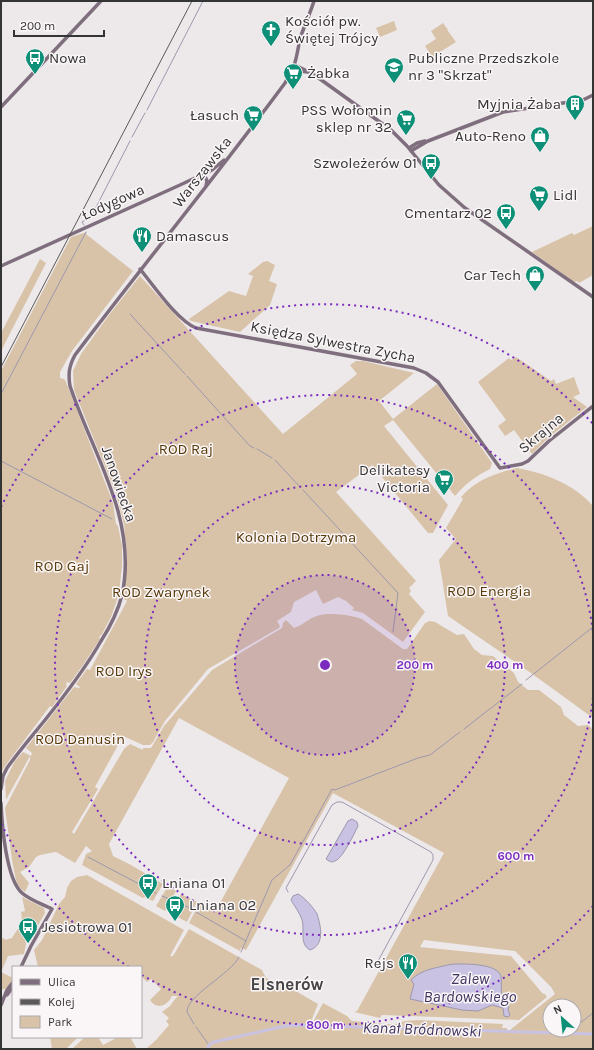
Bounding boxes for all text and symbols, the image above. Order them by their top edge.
scale bar [14,12,104,38]
place label: Kościół pw. Świętej Trójcy [285,12,378,47]
text: 200 m [20,19,55,33]
church icon: Kościół pw. Świętej Trójcy [260,19,282,47]
bus stop icon: Nowa [24,47,46,75]
place label: Nowa [49,49,87,67]
place label: Publiczne Przedszkole nr 3 "Skrzat" [408,49,559,84]
school or university icon: Publiczne Przedszkole nr 3 "Skrzat" [383,56,405,84]
supermarket icon: Żabka [282,62,304,90]
place label: Żabka [307,64,350,82]
building icon: Myjnia Żaba [564,93,586,121]
place label: Myjnia Żaba [477,95,561,113]
place label: PSS Wołomin sklep nr 32 [301,101,392,136]
supermarket icon: Łasuch [242,104,264,132]
place label: Łasuch [190,106,239,124]
supermarket icon: PSS Wołomin sklep nr 32 [395,108,417,136]
shop icon: Auto-Reno [529,125,551,153]
place label: Auto-Reno [455,127,526,145]
street label: Warszawska [169,133,235,211]
bus stop icon: Szwoleżerów 01 [420,152,442,180]
place label: Szwoleżerów 01 [313,154,417,172]
street label: Łodygowa [79,180,147,224]
supermarket icon: Lidl [528,184,550,212]
place label: Lidl [553,186,578,204]
bus stop icon: Cmentarz 02 [495,202,517,230]
place label: Cmentarz 02 [404,204,492,222]
restaurant icon: Damascus [131,225,153,253]
place label: Damascus [156,227,229,245]
shop icon: Car Tech [524,264,546,292]
place label: Car Tech [464,266,521,284]
street label: Księdza Sylwestra Zycha [249,317,417,367]
street label: Skrajna [515,409,567,457]
park label: ROD Raj [159,440,213,458]
street label: Janowiecka [98,444,140,524]
place label: Delikatesy Victoria [359,461,430,496]
supermarket icon: Delikatesy Victoria [433,468,455,496]
park label: Kolonia Dotrzyma [236,528,356,546]
park label: ROD Gaj [35,557,89,575]
park label: ROD Energia [447,582,531,600]
park label: ROD Zwarynek [112,583,210,601]
centre of rings [318,658,332,672]
text: 200 m [397,658,433,672]
text: 400 m [487,658,523,672]
park label: ROD Irys [96,662,152,680]
park label: ROD Danusin [35,730,125,748]
text: 600 m [498,849,534,863]
bus stop icon: Lniana 01 [137,872,159,900]
place label: Lniana 01 [162,874,226,892]
bus stop icon: Lniana 02 [164,894,186,922]
place label: Lniana 02 [189,896,256,914]
bus stop icon: Jesiotrowa 01 [17,916,39,944]
place label: Jesiotrowa 01 [42,918,132,936]
restaurant icon: Rejs [397,952,419,980]
place label: Rejs [365,954,394,972]
legend [12,966,142,1038]
water label: Zalew Bardowskiego [424,969,517,1006]
district label: Elsnerów [251,974,324,994]
text: Ulica [48,975,76,989]
text: Kolej [48,995,75,1009]
north arrow [542,998,582,1038]
text: N [551,1002,564,1017]
text: Park [48,1015,73,1029]
water label: Kanał Bródnowski [362,1017,482,1041]
text: 800 m [306,1018,344,1032]

